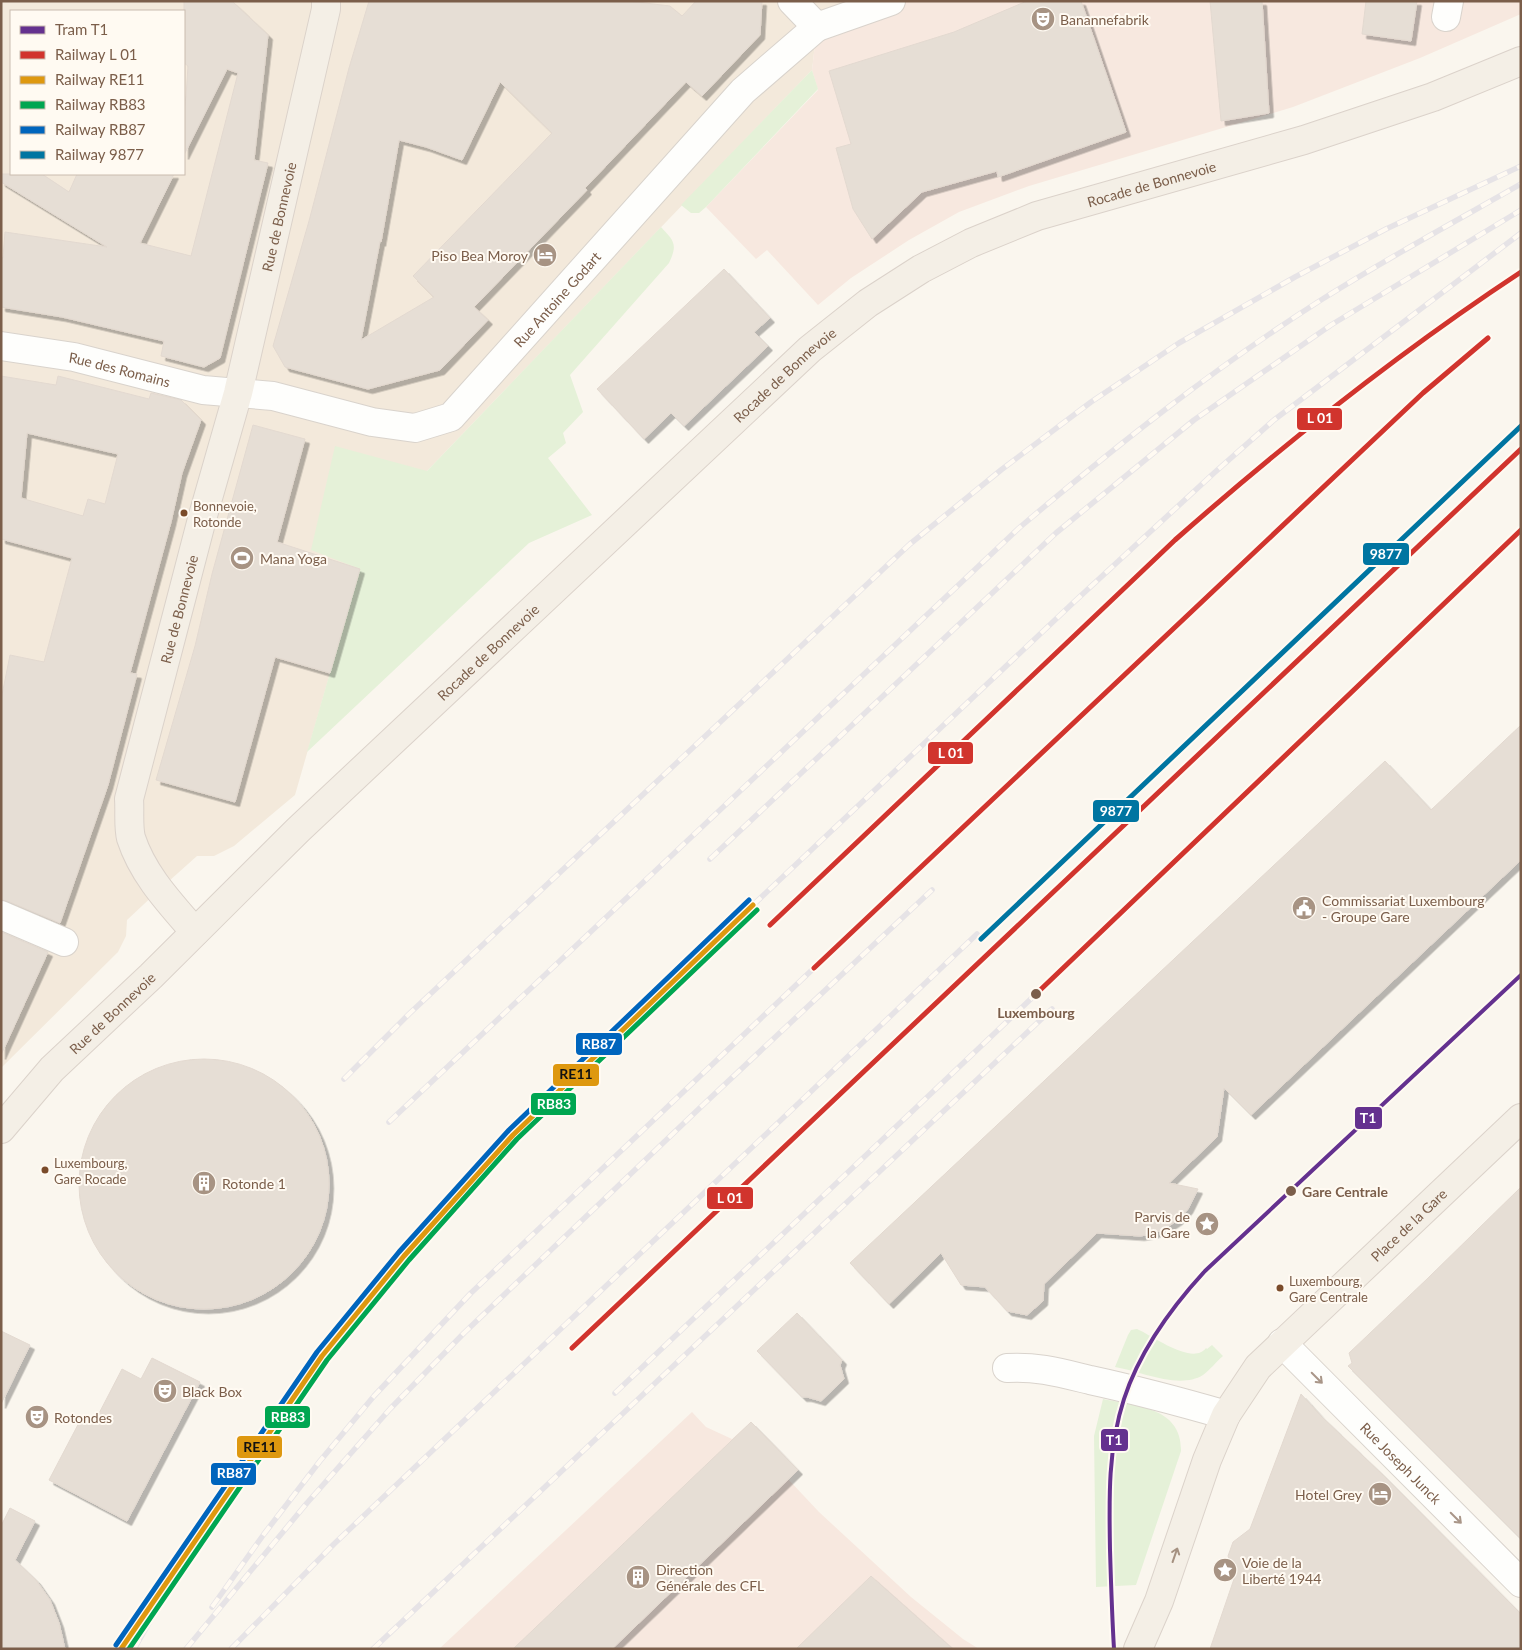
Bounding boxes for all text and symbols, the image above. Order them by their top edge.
theatre icon: Banannefabrik [1030,6,1056,32]
legend [10,10,185,175]
place label: Banannefabrik [1060,11,1150,28]
text: Tram T1 [55,20,108,38]
text: Railway L 01 [55,45,138,63]
text: Railway RE11 [55,70,145,88]
text: Railway RB83 [55,95,146,113]
text: Railway RB87 [55,120,146,138]
text: Railway 9877 [55,145,144,163]
street label: Rocade de Bonnevoie [1085,157,1218,210]
street label: Rue de Bonnevoie [258,160,299,273]
hotel icon: Piso Bea Moroy [532,242,558,268]
place label: Piso Bea Moroy [431,247,529,264]
street label: Rue Antoine Godart [510,248,604,350]
street label: Rocade de Bonnevoie [729,323,839,426]
street label: Rue des Romains [68,348,172,390]
line badge: L 01 [1296,407,1343,431]
text: L 01 [1307,409,1333,426]
place label: Bonnevoie, Rotonde [193,498,257,530]
marker: Bonnevoie, Rotonde [179,508,189,518]
line badge: 9877 [1362,542,1410,566]
sports icon: Mana Yoga [229,545,255,571]
text: 9877 [1370,545,1402,562]
place label: Mana Yoga [260,550,327,567]
street label: Rue de Bonnevoie [156,553,201,665]
street label: Rocade de Bonnevoie [433,600,542,704]
line badge: L 01 [927,741,974,765]
text: L 01 [938,744,964,761]
line badge: 9877 [1092,799,1140,823]
text: 9877 [1100,802,1132,819]
place label: Commissariat Luxembourg - Groupe Gare [1322,892,1485,925]
public building icon: Commissariat Luxembourg - Groupe Gare [1291,895,1317,921]
street label: Rue de Bonnevoie [65,968,158,1057]
marker: Luxembourg [1029,987,1043,1001]
place label: Luxembourg [997,1004,1075,1021]
line badge: RB87 [575,1032,623,1056]
text: RB87 [582,1035,616,1052]
line badge: RE11 [552,1063,600,1087]
text: RE11 [559,1065,593,1082]
line badge: RB83 [530,1092,577,1116]
text: RB83 [537,1095,571,1112]
line badge: T1 [1354,1106,1383,1130]
text: T1 [1360,1109,1376,1126]
place label: Luxembourg, Gare Rocade [54,1155,128,1187]
marker: Luxembourg, Gare Rocade [40,1165,50,1175]
building icon: Rotonde 1 [191,1170,217,1196]
place label: Rotonde 1 [222,1175,286,1192]
place label: Gare Centrale [1302,1183,1388,1200]
marker: Gare Centrale [1284,1184,1298,1198]
street label: Place de la Gare [1367,1185,1450,1265]
line badge: L 01 [706,1186,754,1210]
text: L 01 [717,1189,743,1206]
place label: Parvis de la Gare [1134,1208,1190,1241]
place icon: Parvis de la Gare [1194,1211,1220,1237]
place label: Luxembourg, Gare Centrale [1289,1273,1368,1305]
marker: Luxembourg, Gare Centrale [1275,1283,1285,1293]
one-way arrow [1311,1372,1323,1384]
theatre icon: Black Box [152,1378,178,1404]
place label: Black Box [182,1383,242,1400]
theatre icon: Rotondes [24,1404,50,1430]
line badge: RB83 [264,1405,311,1429]
text: RB83 [271,1408,305,1425]
place label: Rotondes [54,1409,112,1426]
street label: Rue Joseph Junck [1357,1418,1446,1508]
line badge: T1 [1100,1428,1129,1452]
text: T1 [1106,1431,1122,1448]
line badge: RE11 [236,1435,283,1459]
text: RE11 [243,1438,277,1455]
line badge: RB87 [210,1462,257,1486]
text: RB87 [217,1464,251,1481]
hotel icon: Hotel Grey [1367,1481,1393,1507]
place label: Hotel Grey [1295,1486,1363,1503]
one-way arrow [1450,1511,1462,1524]
one-way arrow [1171,1548,1180,1564]
place label: Voie de la Liberté 1944 [1242,1554,1321,1587]
place icon: Voie de la Liberté 1944 [1212,1557,1238,1583]
place label: Direction Générale des CFL [656,1561,764,1594]
building icon: Direction Générale des CFL [625,1564,651,1590]

